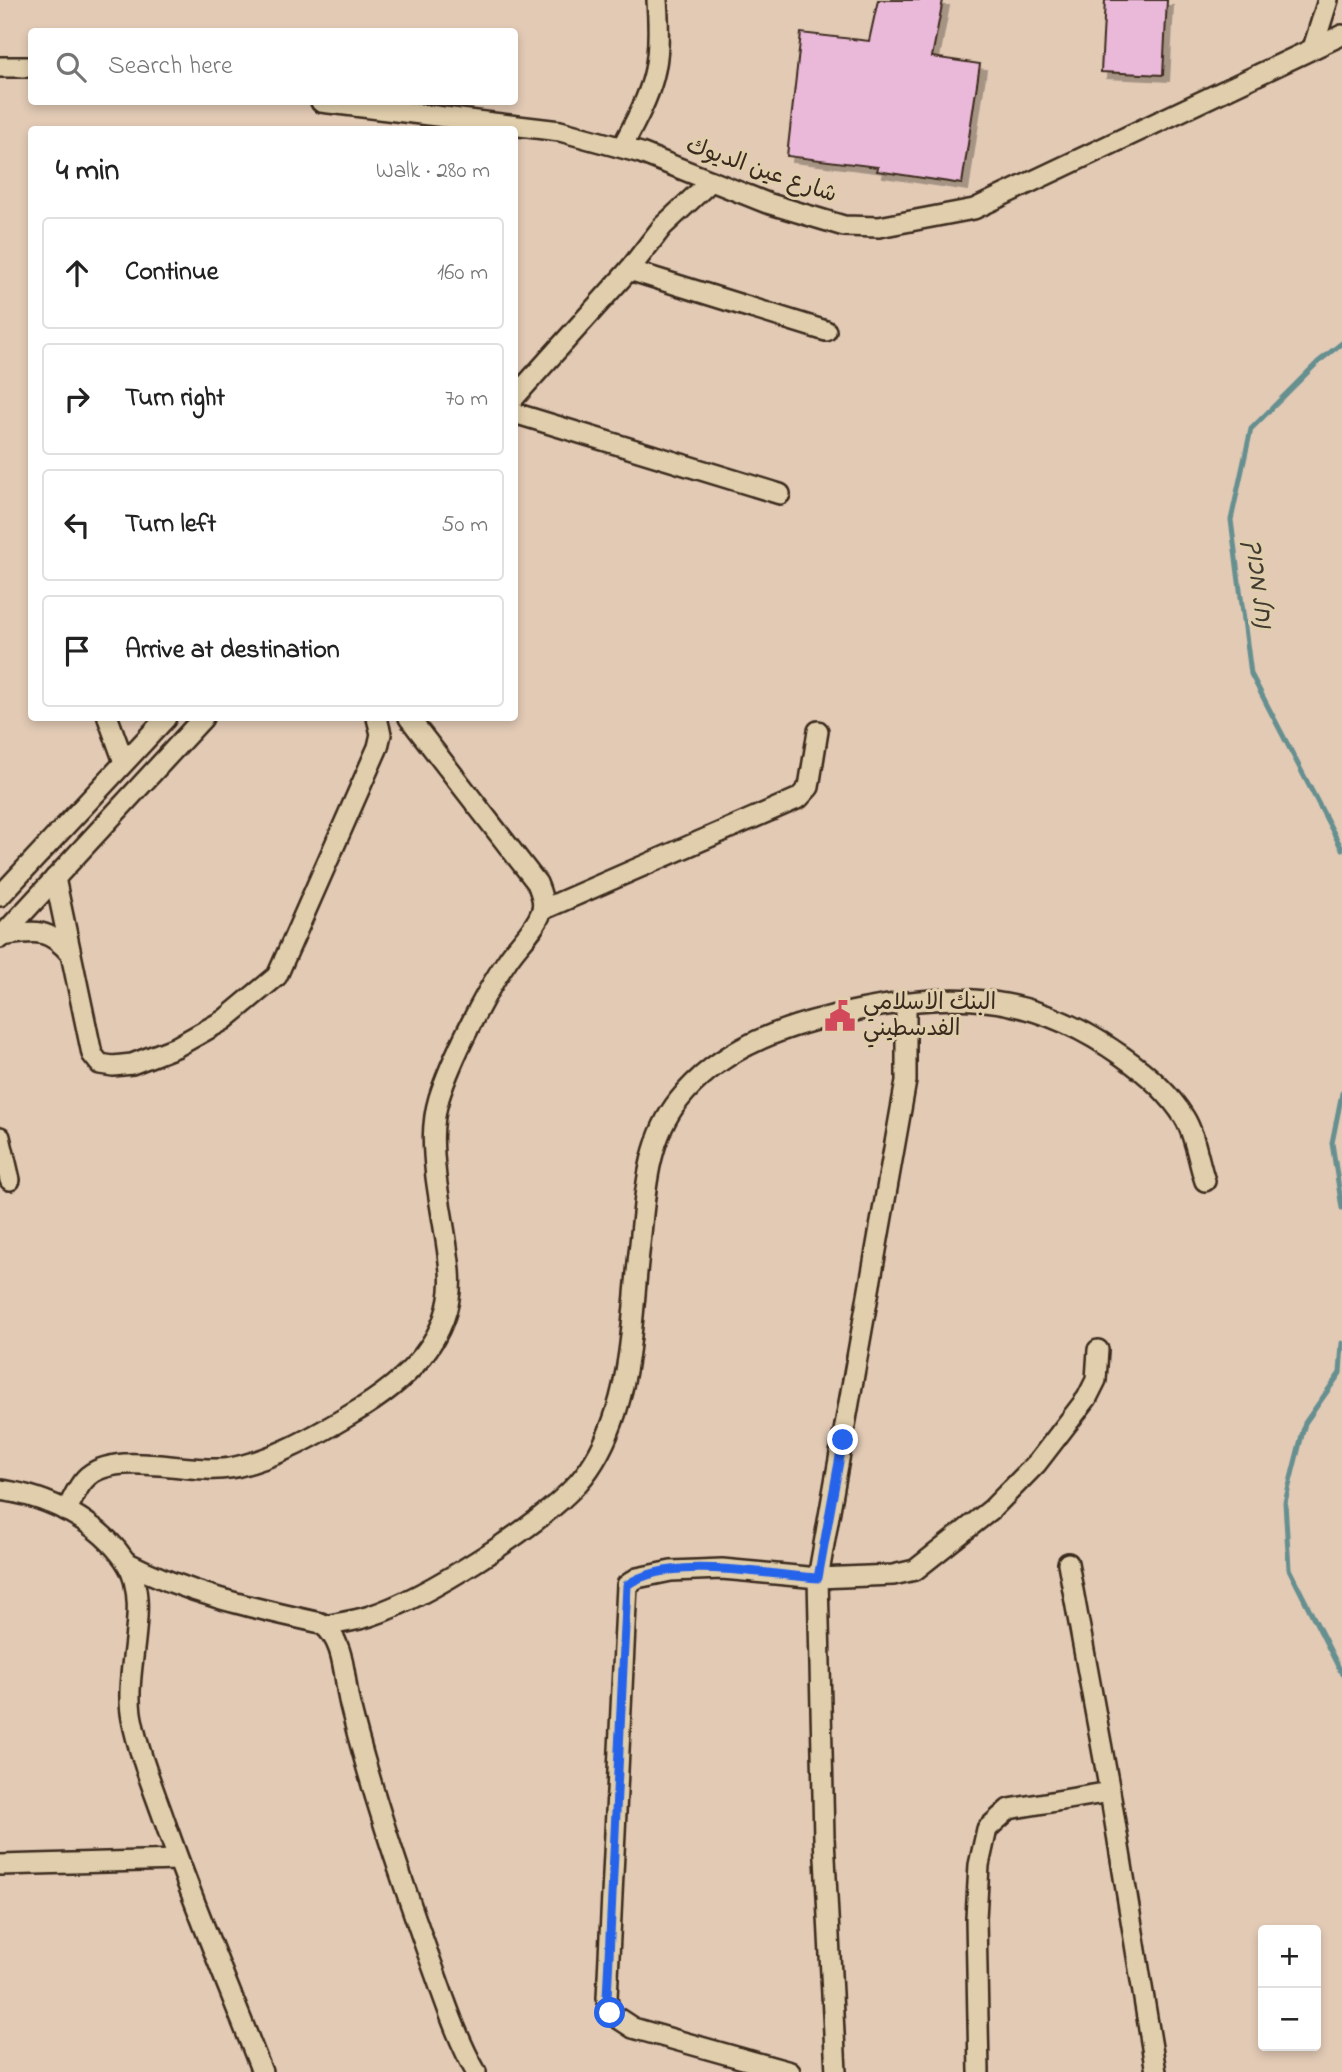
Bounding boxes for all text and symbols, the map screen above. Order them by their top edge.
search box [28,28,518,105]
icon: search [52,48,90,86]
text: Search here [108,48,233,86]
street label: شارع عين الديوك [681,130,841,212]
text: 4 min [56,150,119,194]
text: Walk · 280 m [376,155,490,188]
icon: ahead [58,254,96,292]
text: Continue [125,254,218,292]
text: 160 m [437,257,488,290]
icon: right [58,380,96,418]
text: Turn right [125,380,225,418]
text: 70 m [445,383,488,416]
icon: left [58,506,96,544]
text: Turn left [125,506,216,544]
text: 50 m [441,509,488,542]
water label: נחל מכוך [1234,537,1280,632]
icon: arrive [58,632,96,670]
text: Arrive at destination [125,632,340,670]
place label: البنك الاسلامي الفدسطيني [863,987,996,1048]
public building icon: البنك الاسلامي الفدسطيني [823,999,857,1033]
route end [827,1424,858,1455]
map controls [1258,1925,1321,2051]
button: + [1258,1925,1321,1988]
button: − [1258,1988,1321,2051]
route start [594,1997,625,2028]

